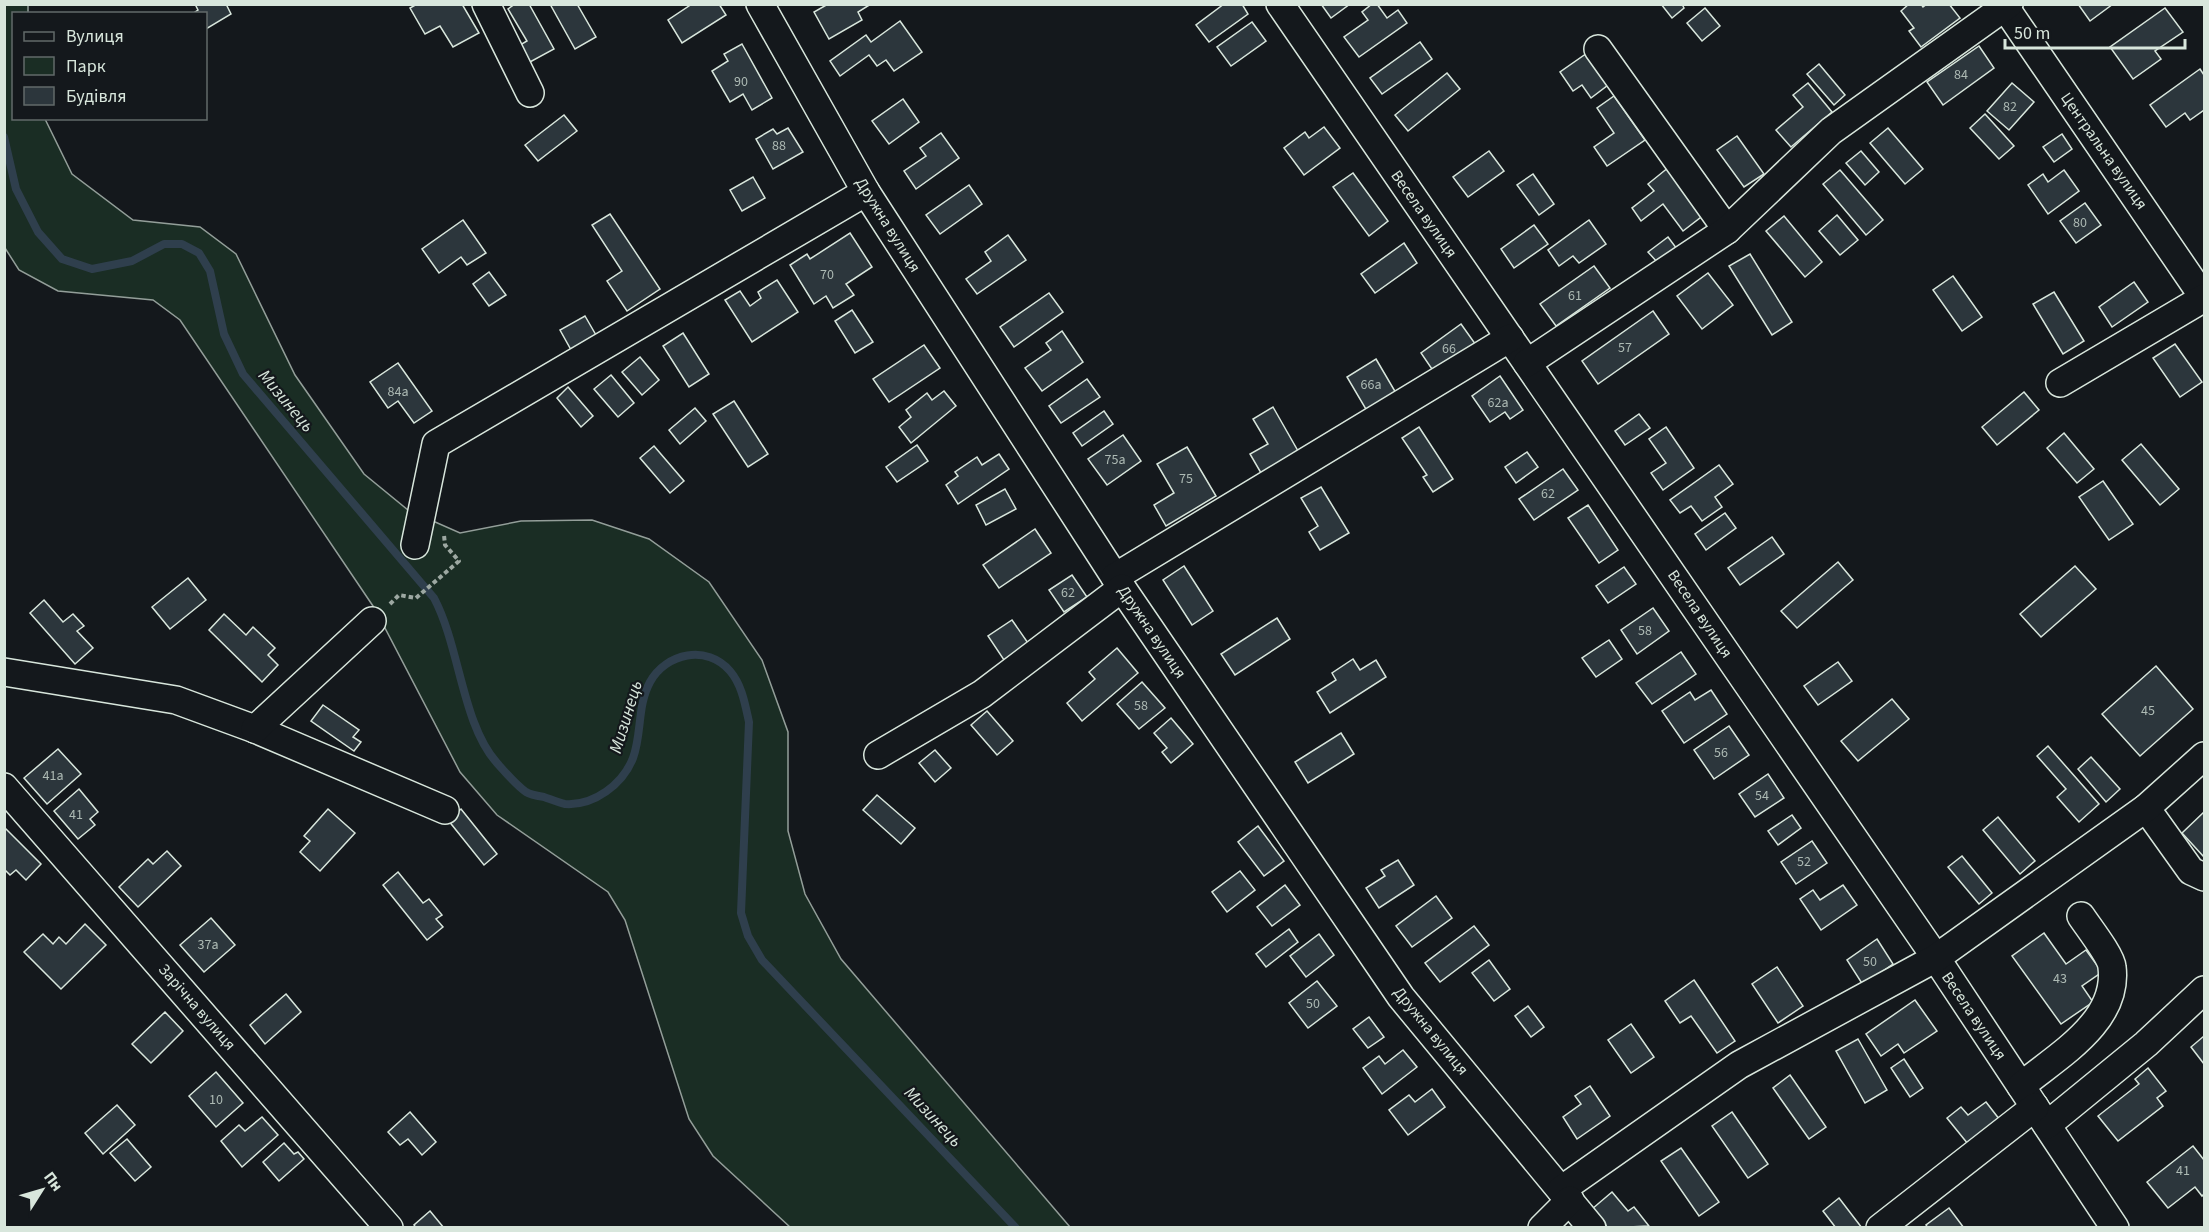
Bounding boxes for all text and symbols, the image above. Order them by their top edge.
legend [12,12,207,120]
scale bar [2005,12,2185,50]
text: 50 m [2014,21,2050,46]
text: Вулиця [66,24,124,49]
text: Парк [66,54,106,79]
house number: 84 [1954,65,1968,85]
house number: 90 [734,72,748,92]
text: Будівля [66,84,126,109]
street label: Центральна вулиця [2055,88,2153,214]
house number: 82 [2003,97,2017,117]
house number: 88 [772,136,786,156]
street label: Весела вулиця [1386,166,1462,262]
street label: Дружна вулиця [850,173,926,277]
house number: 80 [2073,213,2087,233]
house number: 70 [820,265,834,285]
house number: 61 [1568,286,1582,306]
house number: 57 [1618,338,1632,358]
house number: 66 [1442,339,1456,359]
water label: Мизинець [252,364,320,438]
house number: 66а [1361,375,1381,395]
house number: 84а [388,382,408,402]
house number: 62а [1488,393,1508,413]
house number: 75а [1105,450,1125,470]
house number: 75 [1179,469,1193,489]
house number: 62 [1541,484,1555,504]
street label: Весела вулиця [1662,566,1738,662]
street label: Дружна вулиця [1113,581,1191,683]
house number: 62 [1061,583,1075,603]
house number: 58 [1638,621,1652,641]
water label: Мизинець [603,677,649,757]
house number: 58 [1134,696,1148,716]
house number: 45 [2141,701,2155,721]
house number: 56 [1714,743,1728,763]
house number: 41а [43,766,63,786]
house number: 54 [1755,786,1769,806]
house number: 41 [69,805,83,825]
house number: 52 [1797,852,1811,872]
house number: 37а [198,935,218,955]
house number: 50 [1863,952,1877,972]
street label: Зарічна вулиця [153,959,241,1055]
street label: Весела вулиця [1936,968,2012,1064]
house number: 43 [2053,969,2067,989]
street label: Дружна вулиця [1388,982,1474,1080]
house number: 50 [1306,994,1320,1014]
water label: Мизинець [898,1081,968,1153]
house number: 10 [209,1090,223,1110]
north arrow [12,1160,72,1220]
house number: 41 [2176,1161,2190,1181]
text: Пн [38,1167,68,1196]

